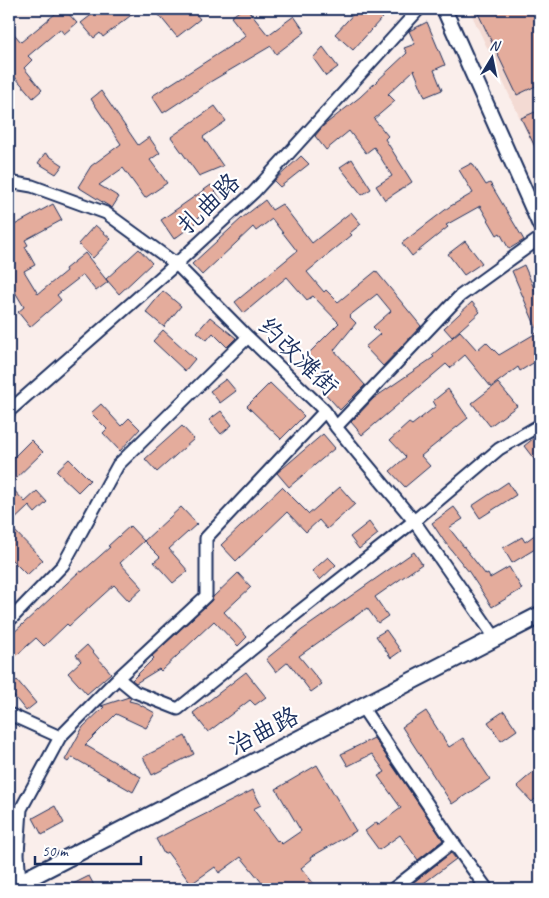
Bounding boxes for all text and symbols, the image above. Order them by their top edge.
north arrow [466,32,516,82]
text: N [488,37,502,55]
street label: 扎曲路 [171,166,247,241]
street label: 约改滩街 [251,310,345,403]
street label: 治曲路 [223,700,304,762]
scale bar [35,833,141,865]
text: 50 m [42,842,69,861]

